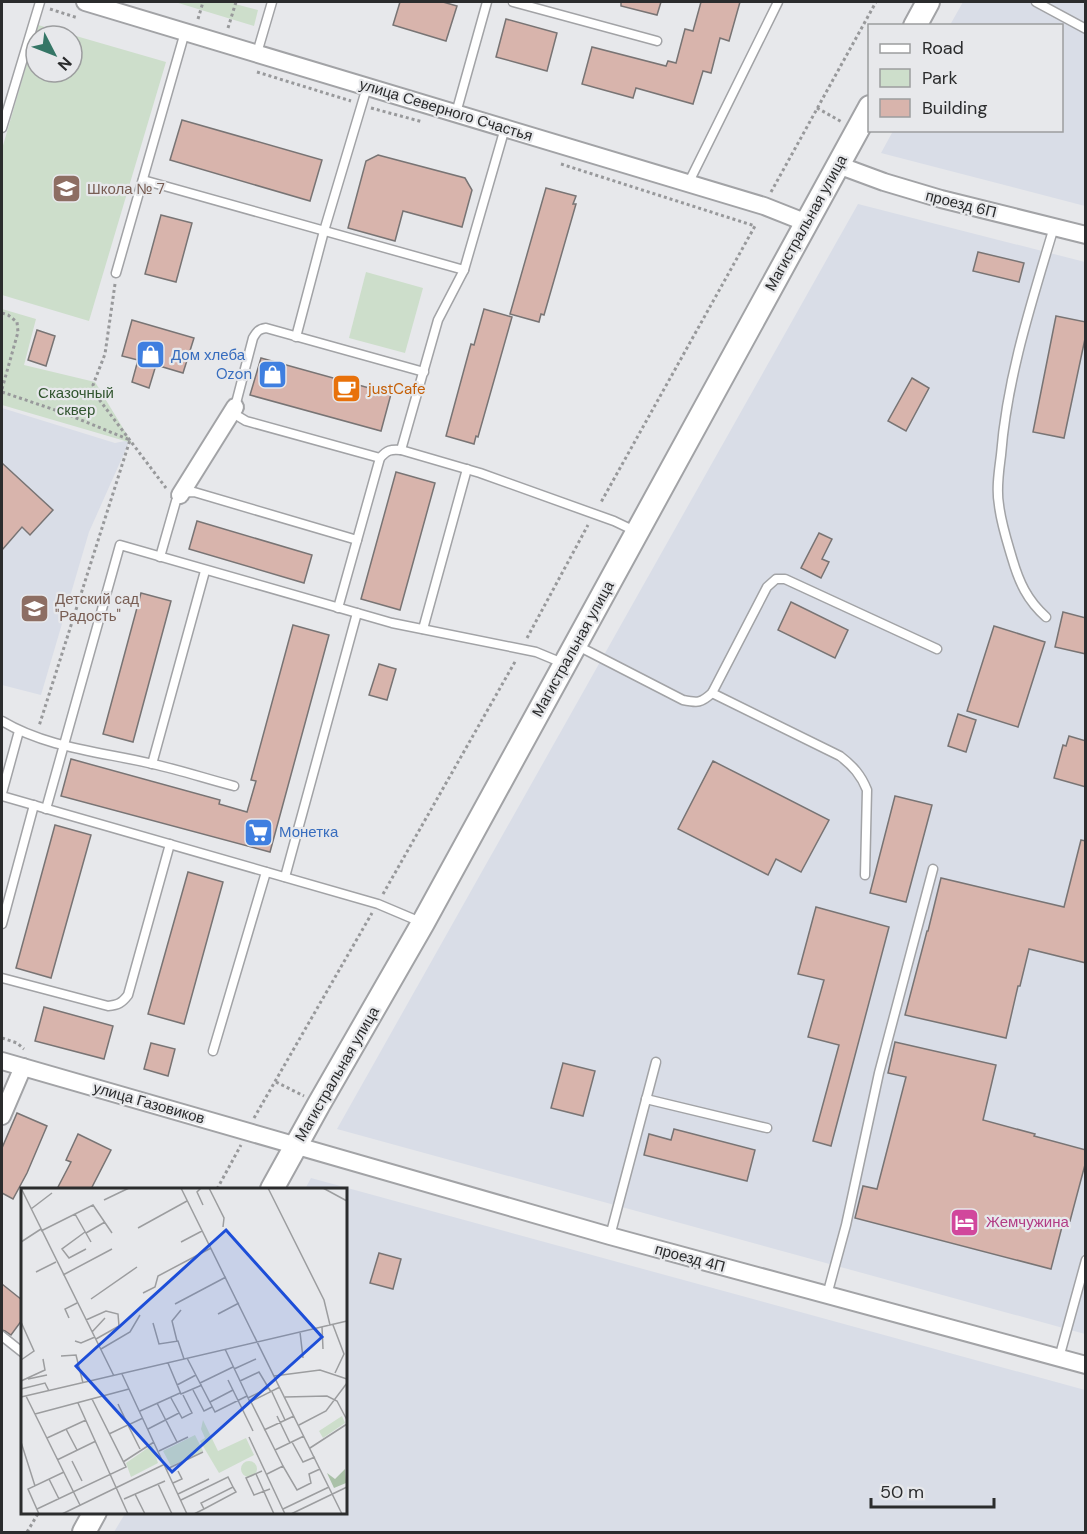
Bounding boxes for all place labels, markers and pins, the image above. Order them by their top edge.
school or university icon: Школа № 7 [50,173,82,205]
place label: Школа № 7 [87,179,165,199]
shop icon: Дом хлеба [134,339,166,371]
place label: Дом хлеба [171,345,246,365]
shop icon: Ozon [257,358,289,390]
place label: Ozon [216,364,252,384]
cafe icon: justCafe [331,373,363,405]
place label: justCafe [367,379,426,399]
place label: Детский сад "Радость" [55,589,139,626]
school or university icon: Детский сад "Радость" [18,592,50,624]
supermarket icon: Монетка [242,816,274,848]
place label: Монетка [279,822,339,842]
hotel icon: Жемчужина [949,1206,981,1238]
place label: Жемчужина [986,1212,1070,1232]

